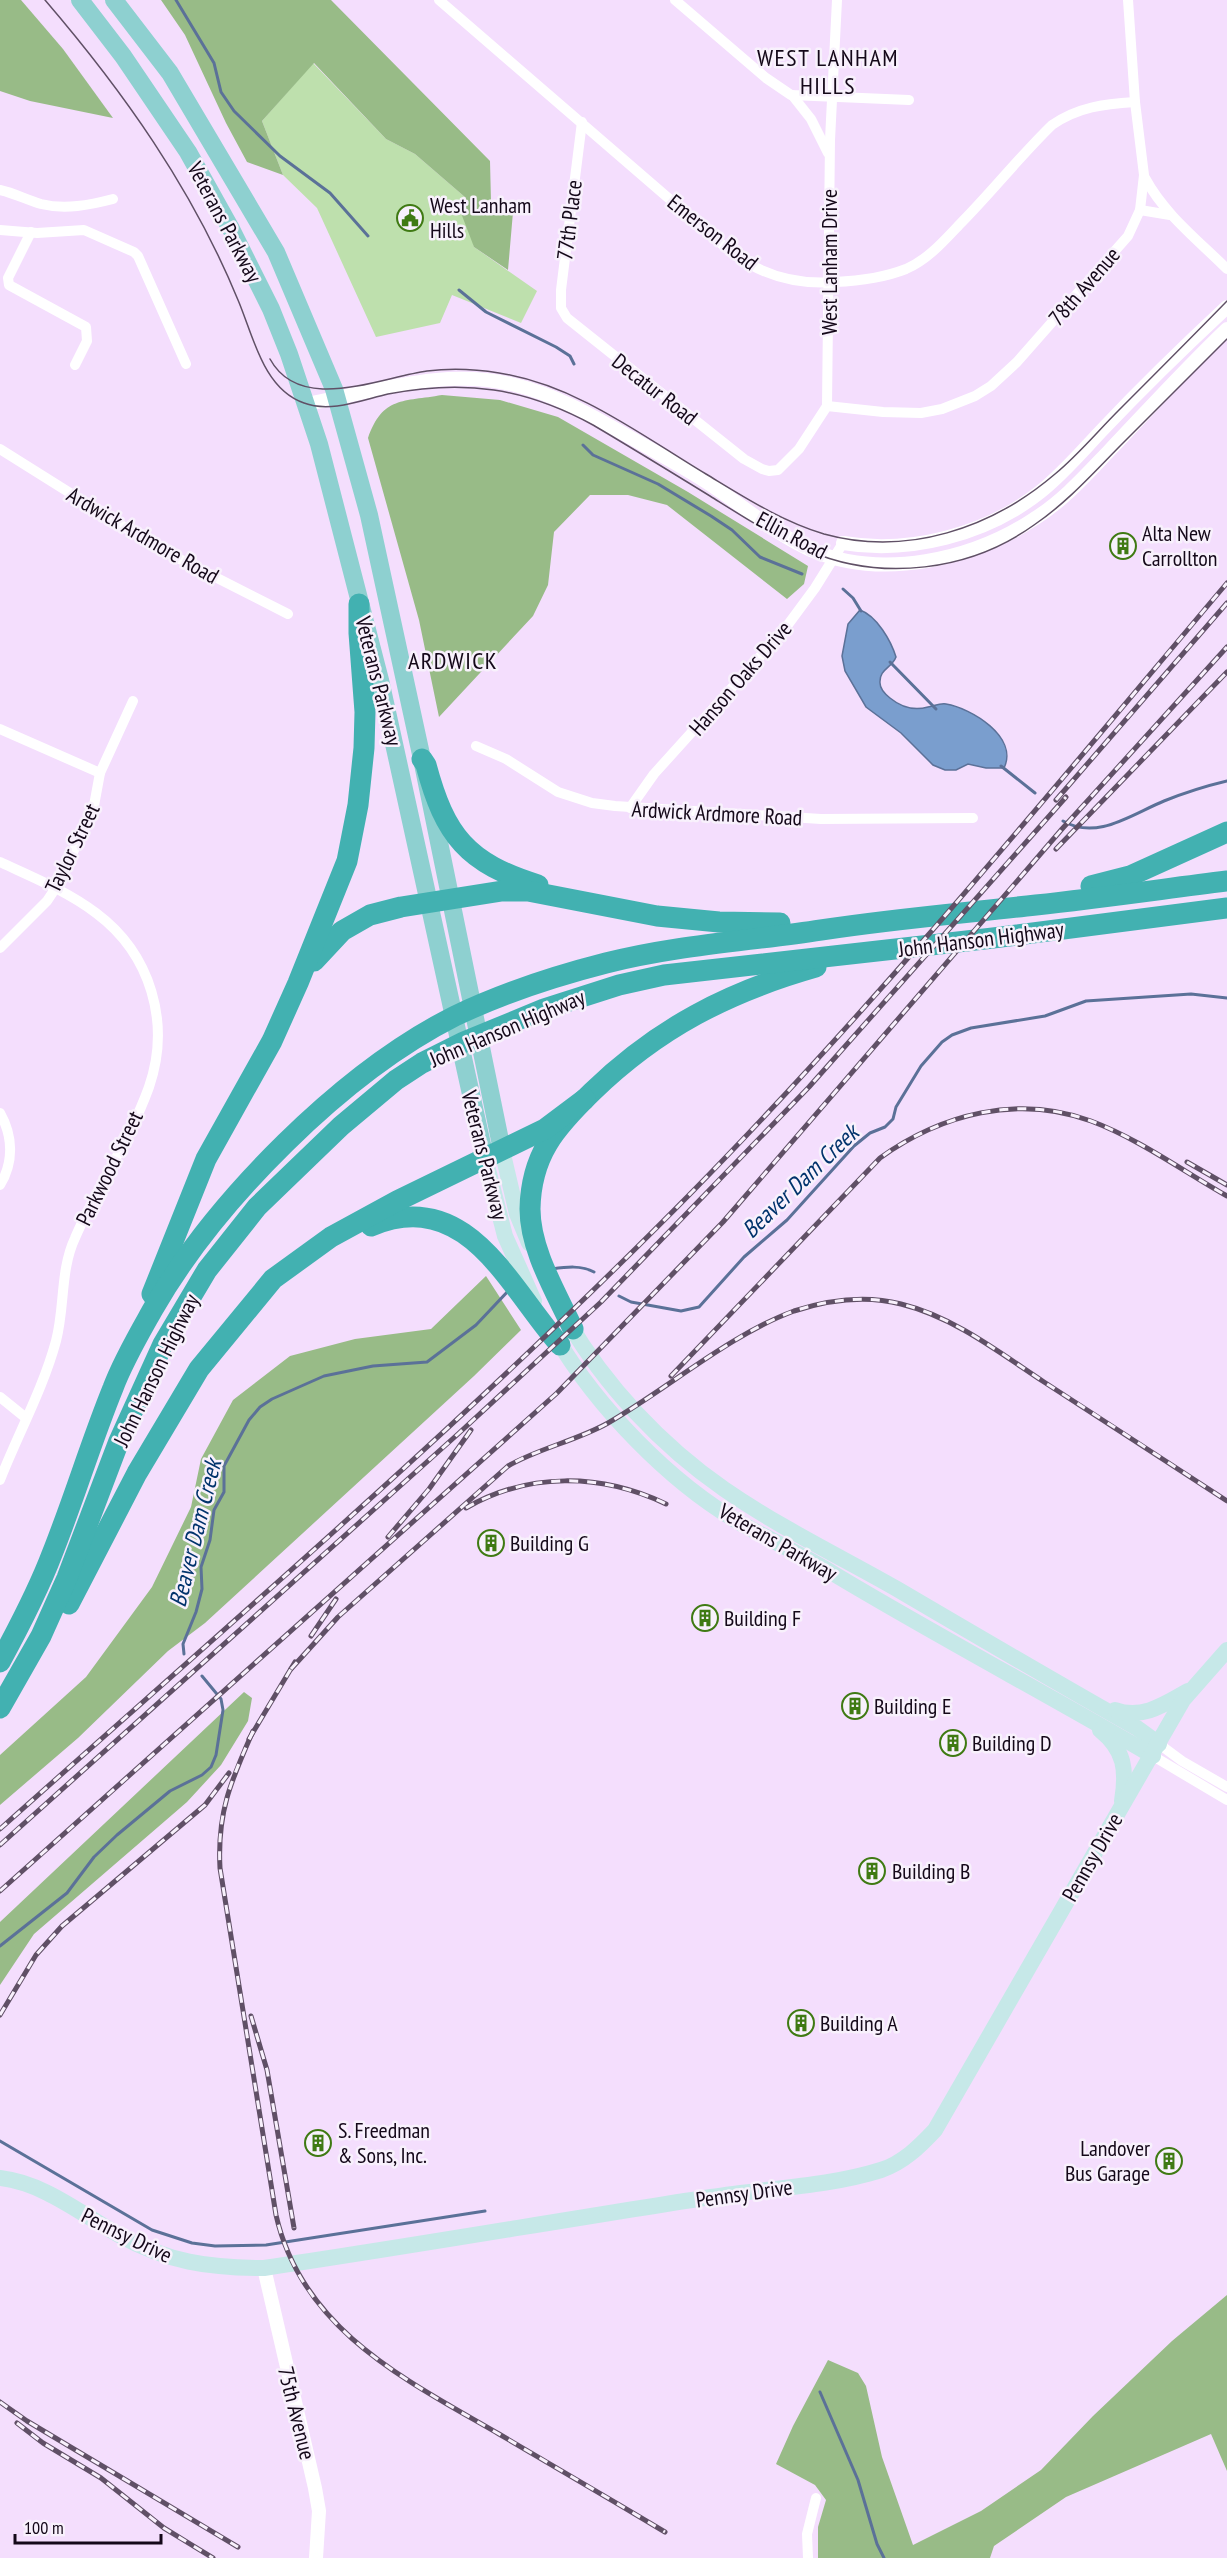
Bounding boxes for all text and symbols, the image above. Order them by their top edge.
district label: WEST LANHAM HILLS [757,42,899,101]
street label: Veterans Parkway [181,156,269,288]
street label: 77th Place [550,178,588,262]
street label: Emerson Road [662,188,764,276]
street label: West Lanham Drive [815,189,843,335]
place label: West Lanham Hills [430,191,531,244]
public building icon: West Lanham Hills [395,203,425,233]
street label: 78th Avenue [1042,241,1126,331]
street label: Decatur Road [607,347,703,431]
street label: Ardwick Ardmore Road [62,480,224,590]
street label: Ellin Road [752,505,832,565]
place label: Alta New Carrollton [1142,519,1217,572]
building icon: Alta New Carrollton [1108,531,1138,561]
street label: Veterans Parkway [349,612,409,749]
street label: Hanson Oaks Drive [683,615,797,741]
district label: ARDWICK [408,645,498,676]
street label: Ardwick Ardmore Road [631,795,803,831]
street label: Taylor Street [38,799,106,897]
street label: John Hanson Highway [896,915,1066,963]
street label: John Hanson Highway [424,982,590,1074]
street label: Veterans Parkway [455,1086,515,1223]
street label: Parkwood Street [69,1106,149,1230]
water label: Beaver Dam Creek [735,1116,867,1245]
street label: John Hanson Highway [107,1289,205,1452]
water label: Beaver Dam Creek [162,1453,229,1610]
street label: Veterans Parkway [713,1496,843,1588]
building icon: Building G [476,1528,506,1558]
place label: Building G [510,1529,589,1557]
building icon: Building F [690,1603,720,1633]
place label: Building F [724,1604,801,1632]
building icon: Building E [840,1691,870,1721]
place label: Building E [874,1692,951,1720]
building icon: Building D [938,1728,968,1758]
place label: Building D [972,1729,1052,1757]
street label: Pennsy Drive [1056,1808,1128,1906]
building icon: Building B [857,1856,887,1886]
place label: Building B [892,1857,970,1885]
building icon: Building A [786,2008,816,2038]
place label: Building A [820,2009,898,2037]
place label: S. Freedman & Sons, Inc. [338,2116,430,2169]
building icon: S. Freedman & Sons, Inc. [303,2128,333,2158]
place label: Landover Bus Garage [1065,2134,1150,2187]
building icon: Landover Bus Garage [1154,2146,1184,2176]
street label: Pennsy Drive [694,2172,794,2214]
street label: Pennsy Drive [77,2201,177,2269]
street label: 75th Avenue [272,2363,322,2463]
scale bar [15,2507,160,2545]
text: 100 m [24,2516,64,2539]

